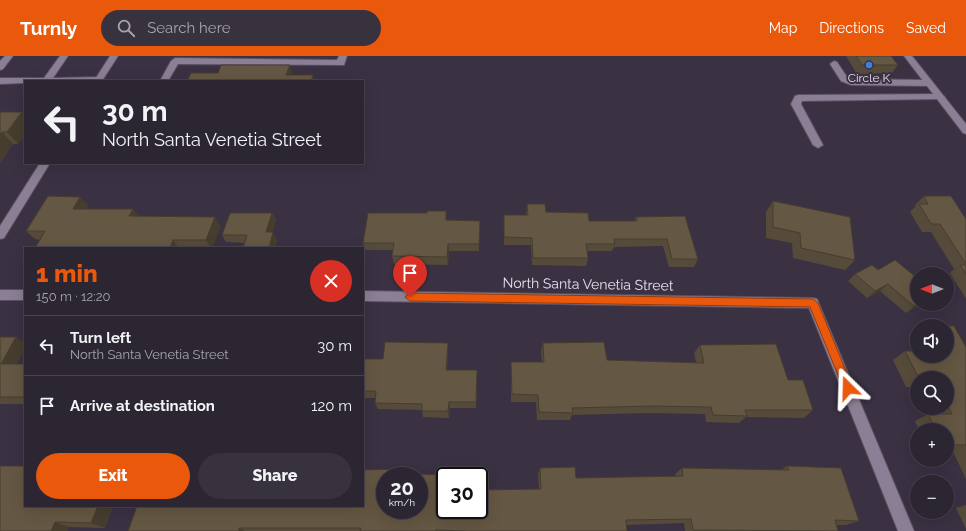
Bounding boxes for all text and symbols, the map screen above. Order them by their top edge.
search box [101,10,381,46]
text: Turnly [20,17,77,39]
icon: search [115,17,137,39]
text: Search here [147,19,231,37]
text: Map [769,20,797,36]
text: Directions [819,20,884,36]
text: Saved [906,20,946,36]
marker: Circle K [864,60,874,70]
place label: Circle K [848,71,891,85]
text: 30 m [102,95,168,128]
icon: left [36,96,88,148]
text: North Santa Venetia Street [102,129,322,150]
pin [393,256,427,297]
text: 1 min [36,259,98,288]
button: close [310,260,352,302]
icon: arrive [399,262,421,284]
north arrow [910,267,954,311]
map controls [910,267,954,519]
street label: North Santa Venetia Street [502,275,674,293]
text: 150 m · 12:20 [36,289,110,304]
button: sound [910,319,954,363]
text: Turn left [70,329,131,347]
icon: left [36,335,58,357]
text: 30 m [317,337,352,355]
text: North Santa Venetia Street [70,347,229,362]
position arrow [827,367,869,409]
button: search [910,371,954,415]
icon: arrive [36,395,58,417]
text: Arrive at destination [70,397,215,415]
text: 120 m [311,397,352,415]
button: + [910,423,954,467]
button: Exit [36,453,190,499]
button: Share [198,453,352,499]
speed limit sign: 30 [436,467,488,519]
button: − [910,475,954,519]
text: 20 [390,476,414,500]
text: km/h [389,497,415,508]

